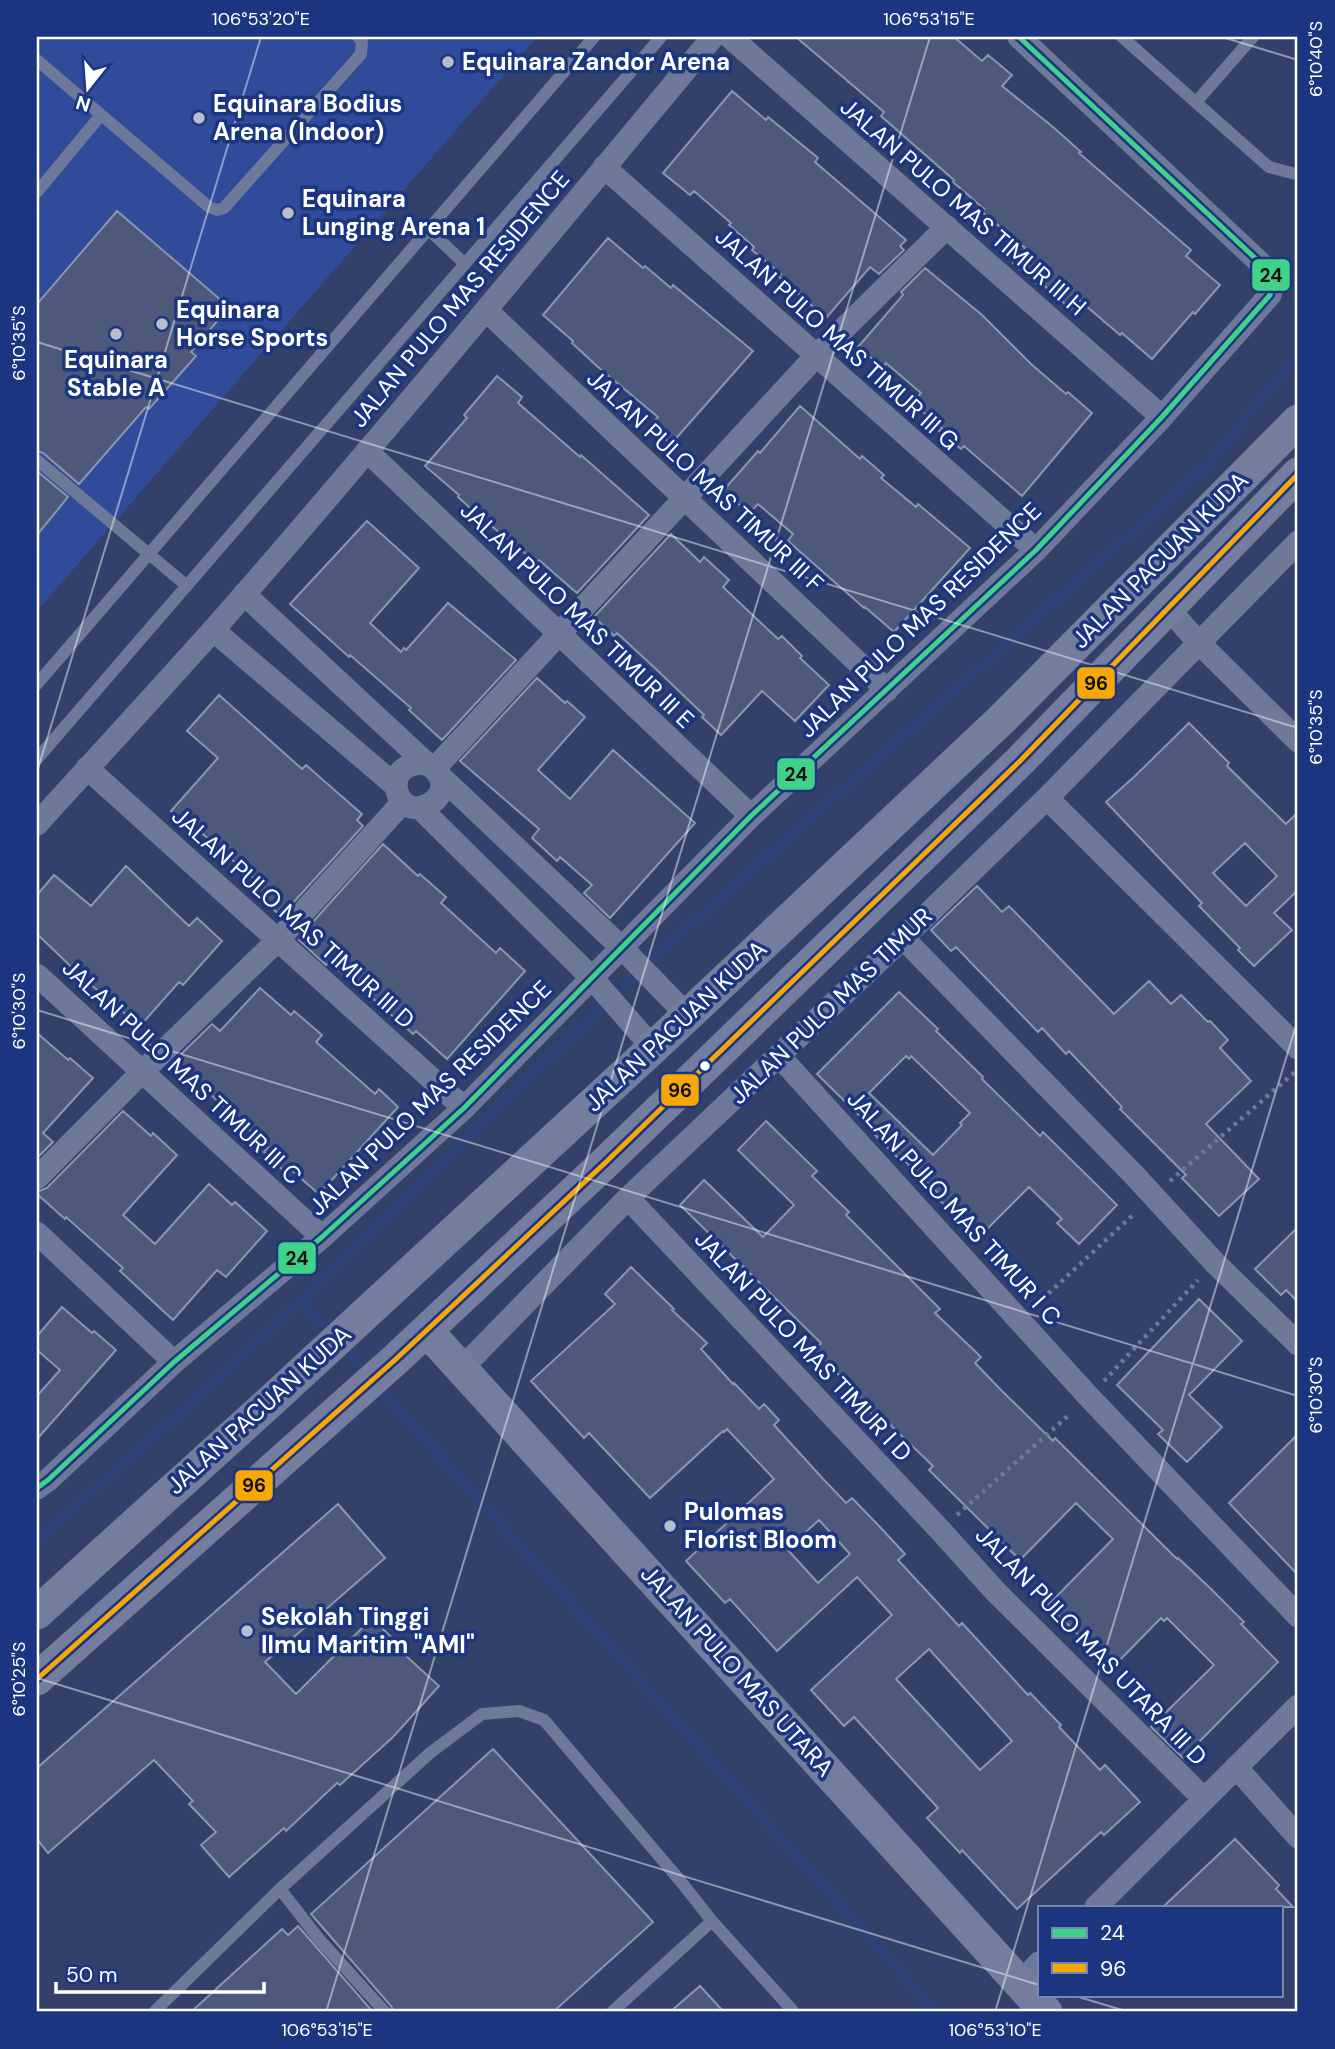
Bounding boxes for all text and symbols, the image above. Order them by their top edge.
text: 106°53'20"E [212,7,310,31]
text: 106°53'15"E [883,7,975,31]
text: 6°10'40"S [1304,21,1328,97]
place label: Equinara Zandor Arena [462,46,730,77]
north arrow [52,52,122,122]
marker: Equinara Zandor Arena [440,54,456,70]
place label: Equinara Bodius Arena (Indoor) [213,88,402,147]
text: N [73,90,93,118]
street label: JALAN PULO MAS TIMUR III H [834,91,1093,322]
marker: Equinara Bodius Arena (Indoor) [191,110,207,126]
street label: JALAN PULO MAS RESIDENCE [343,164,576,433]
place label: Equinara Lunging Arena 1 [302,183,485,242]
marker: Equinara Lunging Arena 1 [280,205,296,221]
street label: JALAN PULO MAS TIMUR III G [709,221,966,457]
line badge: 24 [1251,258,1291,292]
text: 24 [1259,263,1283,288]
place label: Equinara Horse Sports [176,294,328,353]
text: 6°10'35"S [7,305,31,381]
marker: Equinara Horse Sports [154,316,170,332]
marker: Equinara Stable A [108,326,124,342]
place label: Equinara Stable A [64,344,168,403]
street label: JALAN PULO MAS TIMUR III F [580,363,830,599]
street label: JALAN PACUAN KUDA [1065,465,1255,655]
street label: JALAN PULO MAS TIMUR III E [454,495,701,735]
street label: JALAN PULO MAS RESIDENCE [792,495,1048,744]
line badge: 96 [1076,666,1116,700]
text: 96 [1084,671,1108,696]
text: 6°10'35"S [1304,689,1328,765]
line badge: 24 [776,757,816,791]
text: 24 [784,762,808,787]
street label: JALAN PULO MAS TIMUR III D [165,800,421,1035]
street label: JALAN PULO MAS TIMUR [723,901,939,1111]
street label: JALAN PACUAN KUDA [578,933,773,1118]
street label: JALAN PULO MAS TIMUR III C [56,952,309,1191]
text: 6°10'30"S [7,973,31,1049]
street label: JALAN PULO MAS RESIDENCE [302,973,558,1222]
unlabelled marker [698,1059,712,1073]
line badge: 96 [660,1073,700,1107]
text: 96 [668,1078,692,1103]
street label: JALAN PULO MAS TIMUR I C [841,1084,1068,1332]
street label: JALAN PULO MAS TIMUR I D [688,1224,919,1468]
line badge: 24 [277,1241,317,1275]
text: 24 [285,1246,309,1271]
street label: JALAN PACUAN KUDA [160,1319,357,1501]
text: 6°10'30"S [1304,1357,1328,1433]
line badge: 96 [234,1469,274,1502]
text: 96 [242,1473,266,1498]
place label: Pulomas Florist Bloom [684,1496,837,1555]
marker: Pulomas Florist Bloom [662,1518,678,1534]
street label: JALAN PULO MAS UTARA III D [969,1520,1214,1772]
street label: JALAN PULO MAS UTARA [634,1558,841,1783]
place label: Sekolah Tinggi Ilmu Maritim "AMI" [261,1601,475,1660]
marker: Sekolah Tinggi Ilmu Maritim "AMI" [239,1623,255,1639]
text: 6°10'25"S [7,1642,31,1717]
legend [1038,1906,1282,1996]
text: 24 [1100,1919,1125,1947]
scale bar [56,1951,264,1995]
text: 96 [1100,1955,1126,1983]
text: 50 m [66,1961,117,1989]
text: 106°53'15"E [281,2018,373,2042]
text: 106°53'10"E [948,2018,1042,2042]

